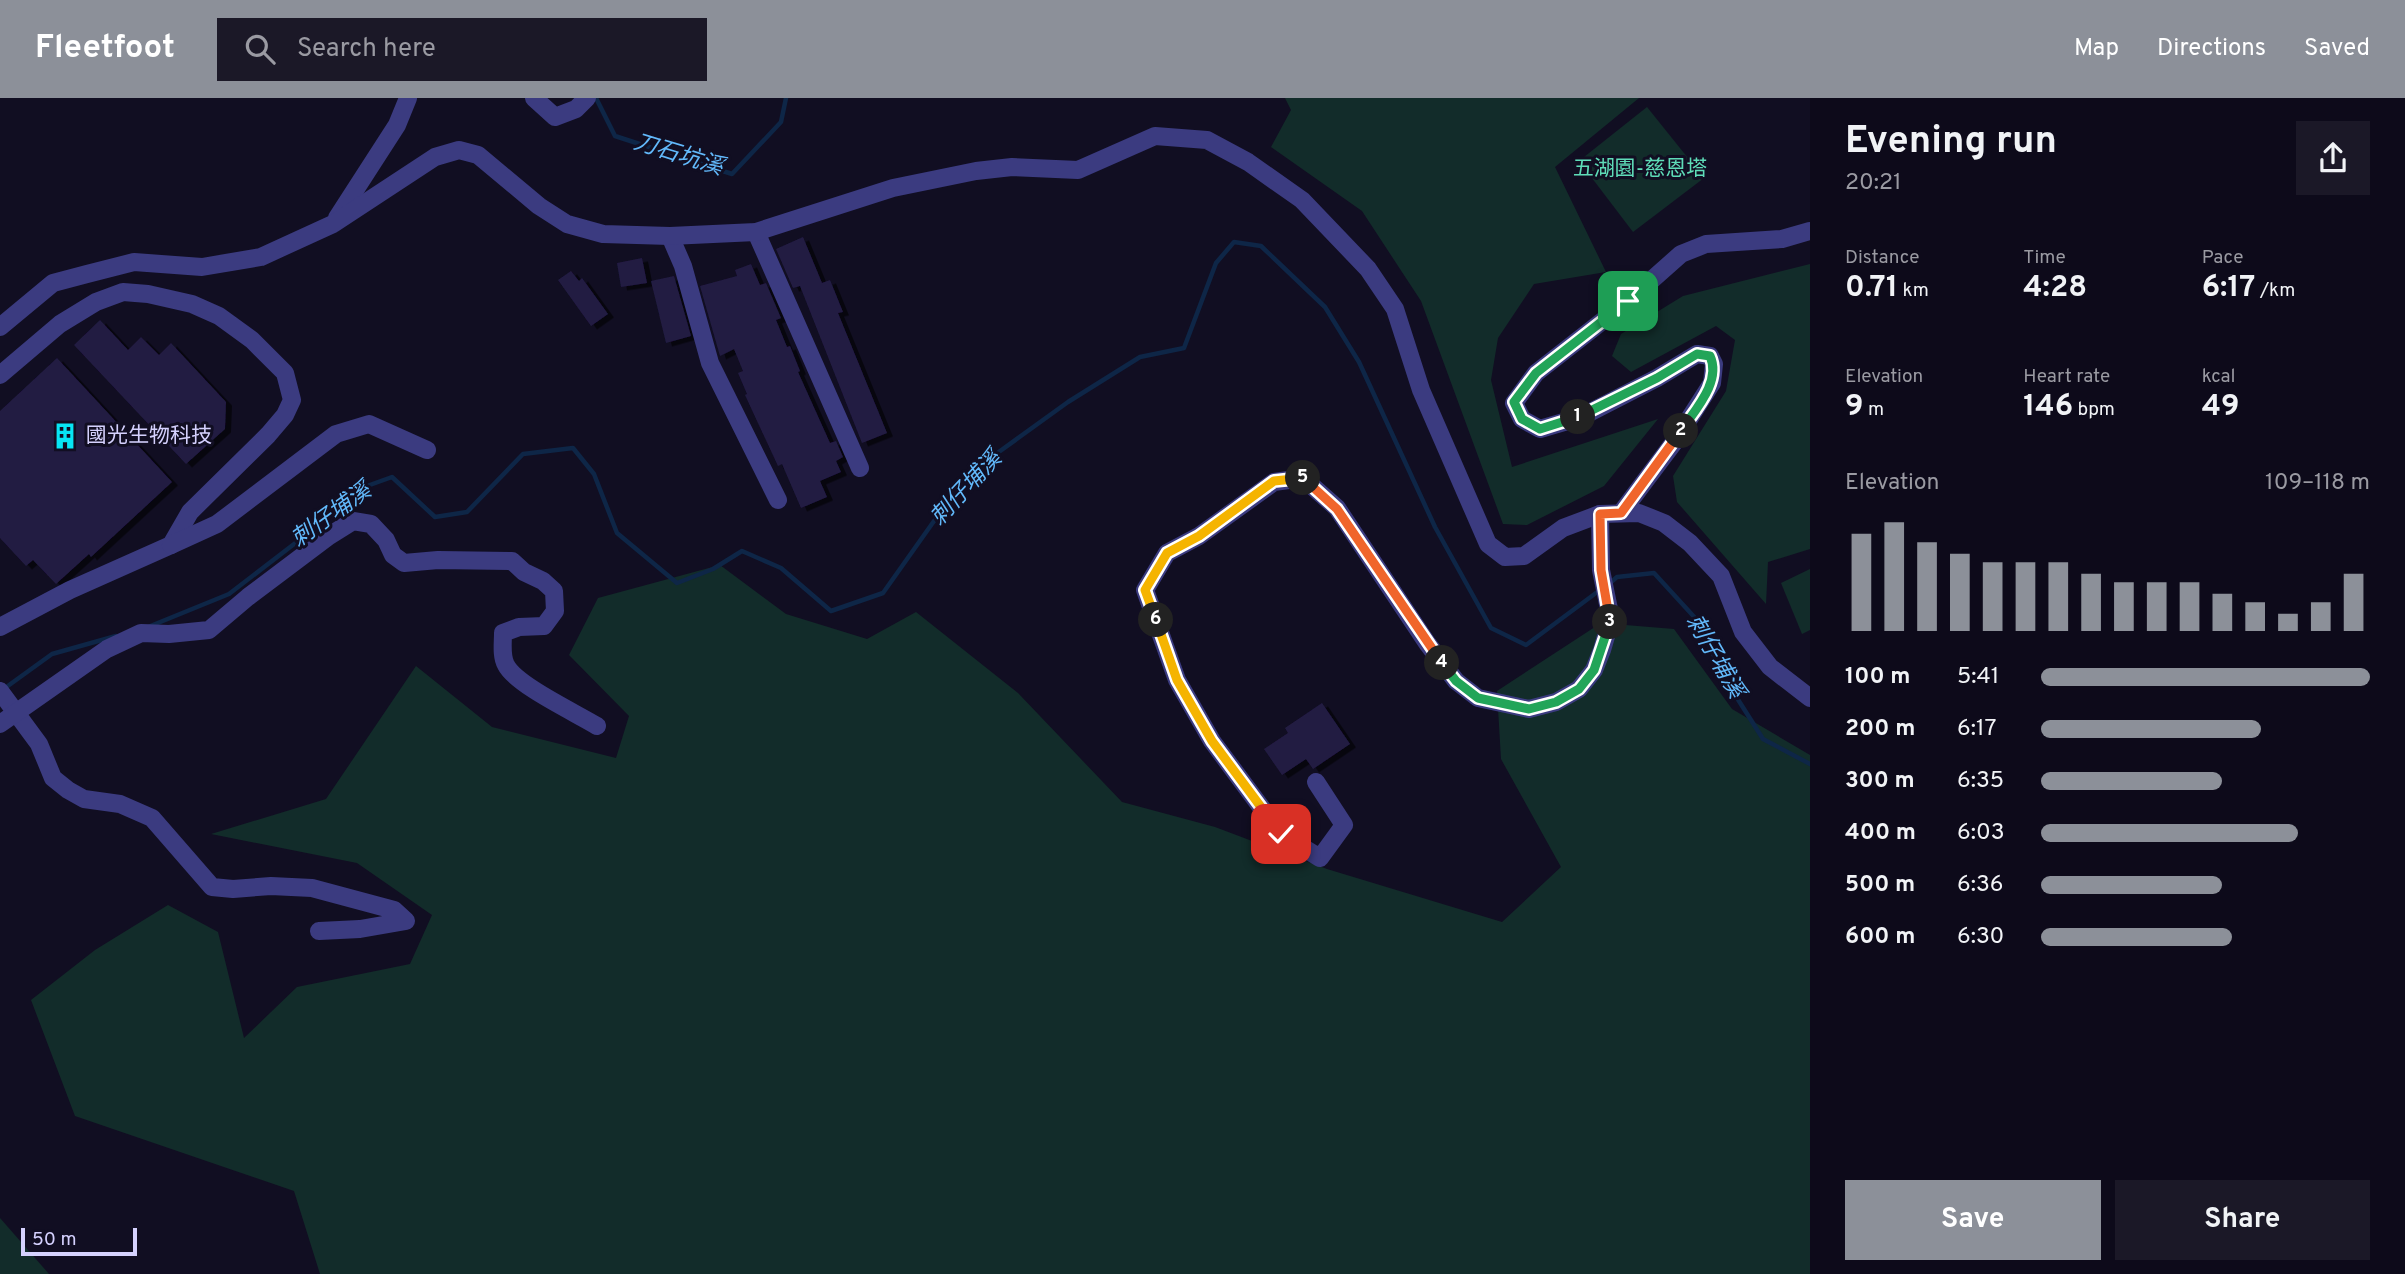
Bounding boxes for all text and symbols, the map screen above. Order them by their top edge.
search box [217,18,707,81]
text: Fleetfoot [35,28,175,70]
icon: search [241,30,279,68]
text: Search here [297,33,436,66]
text: Map [2074,34,2119,64]
text: Directions [2157,34,2266,64]
text: Saved [2304,34,2370,64]
text: Evening run [1845,118,2057,167]
button: share [2296,121,2370,195]
water label: 刀石坑溪 [630,129,729,184]
park label: 五湖園-慈恩塔 [1573,156,1707,183]
text: 20:21 [1845,169,1902,198]
text: Distance [1845,246,1920,270]
text: Time [2023,246,2066,270]
text: Pace [2202,246,2243,270]
text: 0.71 [1845,270,1898,307]
text: 4:28 [2023,270,2087,307]
text: 6:17 [2202,270,2255,307]
pin [1598,271,1658,331]
text: km [1898,279,1929,303]
text: /km [2255,279,2295,303]
icon: arrive [1609,282,1647,320]
text: Elevation [1845,365,1923,389]
text: Heart rate [2023,365,2110,389]
text: kcal [2202,365,2235,389]
text: 9 [1845,389,1863,426]
text: 146 [2023,389,2073,426]
text: 49 [2202,389,2239,426]
text: m [1863,398,1884,422]
text: bpm [2073,398,2115,422]
pin: 1 [1560,400,1596,434]
text: 1 [1574,404,1581,428]
pin: 2 [1664,414,1698,448]
text: 2 [1675,418,1686,442]
building icon: 國光生物科技 [50,421,80,451]
place label: 國光生物科技 [86,423,212,450]
water label: 刺仔埔溪 [925,443,1011,533]
pin: 5 [1286,460,1320,496]
text: 5 [1297,465,1308,489]
text: Elevation [1845,469,1940,498]
text: 109–118 m [2265,469,2370,498]
water label: 刺仔埔溪 [286,475,380,555]
pin: 6 [1138,602,1174,638]
pin: 3 [1592,604,1628,640]
text: 6 [1150,607,1161,631]
text: 3 [1604,609,1615,633]
water label: 刺仔埔溪 [1678,610,1751,707]
pin: 4 [1424,646,1460,680]
text: 4 [1435,650,1448,674]
text: 100 m [1845,663,1910,692]
text: 5:41 [1957,663,1999,692]
text: 200 m [1845,715,1915,744]
text: 6:17 [1957,715,1996,744]
text: 300 m [1845,767,1915,796]
text: 6:35 [1957,767,2004,796]
pin [1251,804,1311,864]
icon: check [1262,815,1300,853]
text: 400 m [1845,819,1916,848]
text: 6:03 [1957,819,2005,848]
text: 500 m [1845,871,1915,900]
text: 6:36 [1957,871,2003,900]
text: 600 m [1845,923,1915,952]
text: 6:30 [1957,923,2004,952]
button: Save [1845,1180,2101,1260]
button: Share [2115,1180,2370,1260]
scale bar [21,1225,136,1257]
text: 50 m [32,1228,77,1252]

